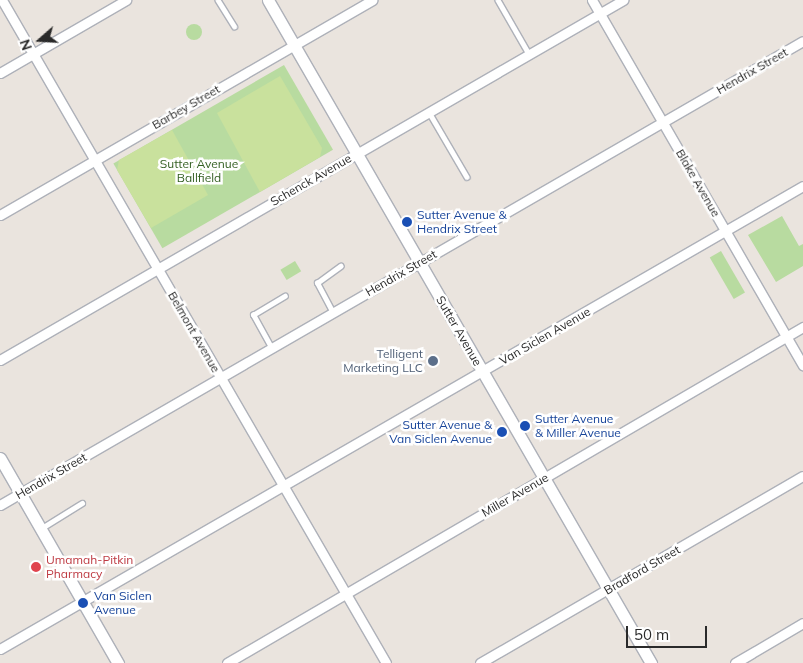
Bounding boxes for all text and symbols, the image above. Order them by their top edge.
north arrow [15,15,65,65]
text: N [16,37,36,53]
street label: Hendrix Street [714,45,790,97]
street label: Barbey Street [149,82,223,132]
street label: Blake Avenue [673,147,723,219]
street label: Schenck Avenue [268,151,354,209]
park label: Sutter Avenue Ballfield [160,157,238,185]
place label: Sutter Avenue & Hendrix Street [417,208,507,236]
marker: Sutter Avenue & Hendrix Street [401,216,413,228]
street label: Hendrix Street [363,247,439,299]
street label: Belmont Avenue [165,289,223,375]
street label: Sutter Avenue [433,293,485,369]
street label: Van Siclen Avenue [497,304,593,368]
place label: Telligent Marketing LLC [343,347,423,375]
marker: Telligent Marketing LLC [427,355,439,367]
place label: Sutter Avenue & Miller Avenue [535,412,621,440]
place label: Sutter Avenue & Van Siclen Avenue [389,418,492,446]
marker: Sutter Avenue & Miller Avenue [519,420,531,432]
marker: Sutter Avenue & Van Siclen Avenue [496,426,508,438]
street label: Hendrix Street [13,450,89,502]
street label: Miller Avenue [479,470,551,520]
street label: Bradford Street [601,542,683,598]
place label: Umamah-Pitkin Pharmacy [46,553,133,581]
marker: Umamah-Pitkin Pharmacy [30,561,42,573]
place label: Van Siclen Avenue [94,589,152,617]
marker: Van Siclen Avenue [76,596,90,610]
scale bar [628,616,709,648]
text: 50 m [634,625,669,644]

